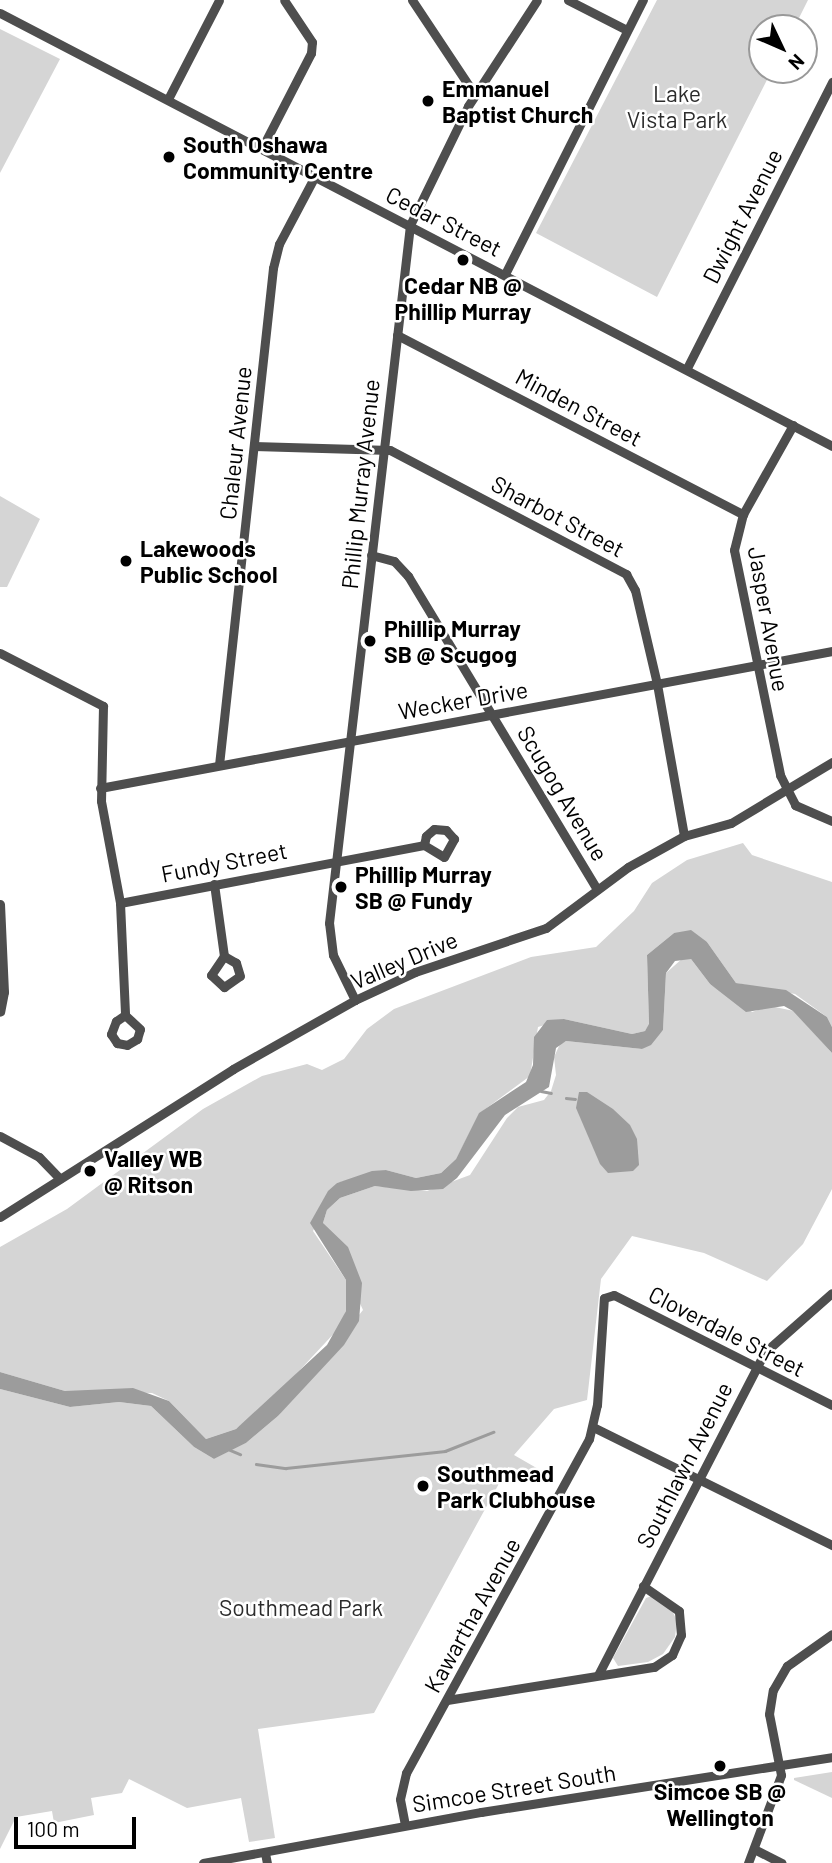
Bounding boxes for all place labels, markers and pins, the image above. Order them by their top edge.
place label: Emmanuel Baptist Church [442,74,593,128]
marker: Emmanuel Baptist Church [420,93,436,109]
place label: South Oshawa Community Centre [183,130,373,184]
marker: South Oshawa Community Centre [161,149,177,165]
marker: Cedar NB @ Phillip Murray [455,252,471,268]
place label: Cedar NB @ Phillip Murray [395,271,531,325]
place label: Lakewoods Public School [140,534,277,588]
marker: Lakewoods Public School [118,553,134,569]
place label: Phillip Murray SB @ Scugog [384,614,521,668]
marker: Phillip Murray SB @ Scugog [362,633,378,649]
place label: Phillip Murray SB @ Fundy [355,860,492,914]
marker: Phillip Murray SB @ Fundy [333,879,349,895]
place label: Valley WB @ Ritson [104,1144,203,1198]
marker: Valley WB @ Ritson [82,1163,98,1179]
place label: Southmead Park Clubhouse [437,1459,595,1513]
marker: Southmead Park Clubhouse [415,1478,431,1494]
marker: Simcoe SB @ Wellington [712,1758,728,1774]
place label: Simcoe SB @ Wellington [654,1777,786,1831]

